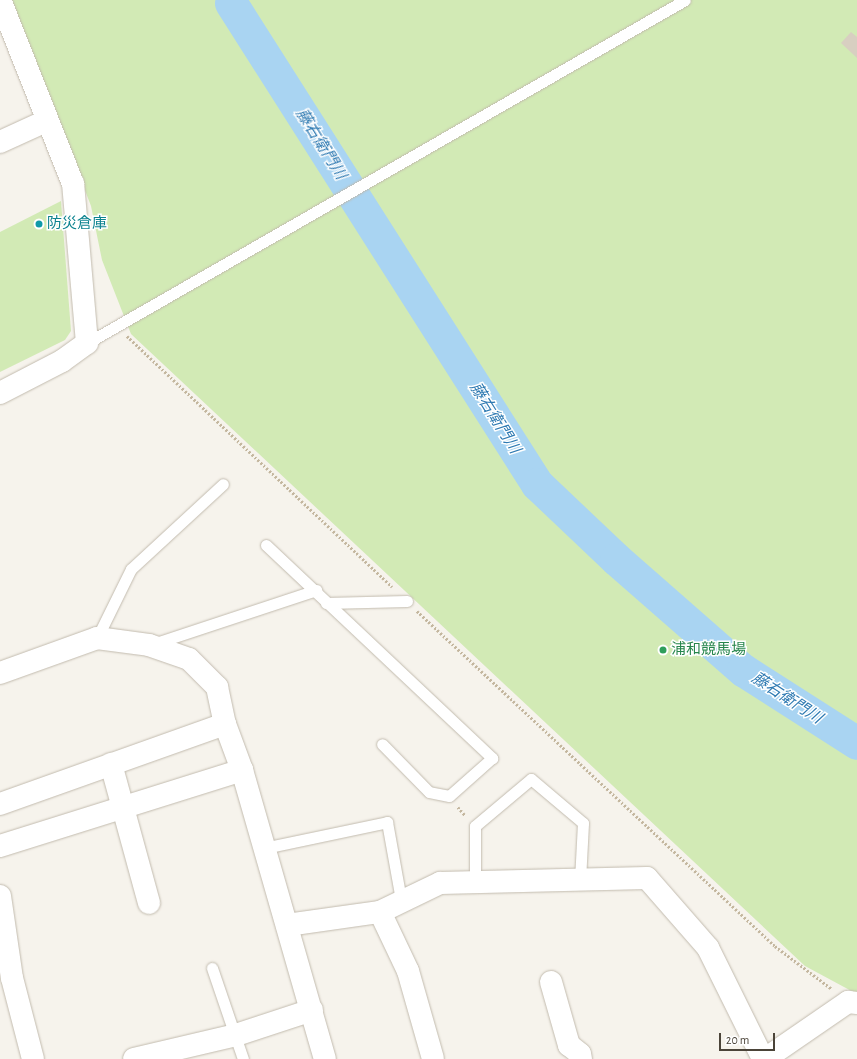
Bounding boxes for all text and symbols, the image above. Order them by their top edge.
water label: 藤右衛門川 [292,105,350,183]
place label: 防災倉庫 [47,215,107,233]
marker: 防災倉庫 [34,219,44,229]
water label: 藤右衛門川 [466,379,524,457]
place label: 浦和競馬場 [671,641,746,659]
marker: 浦和競馬場 [658,645,668,655]
water label: 藤右衛門川 [748,668,826,728]
scale bar [721,1025,777,1051]
text: 20 m [726,1034,749,1046]

